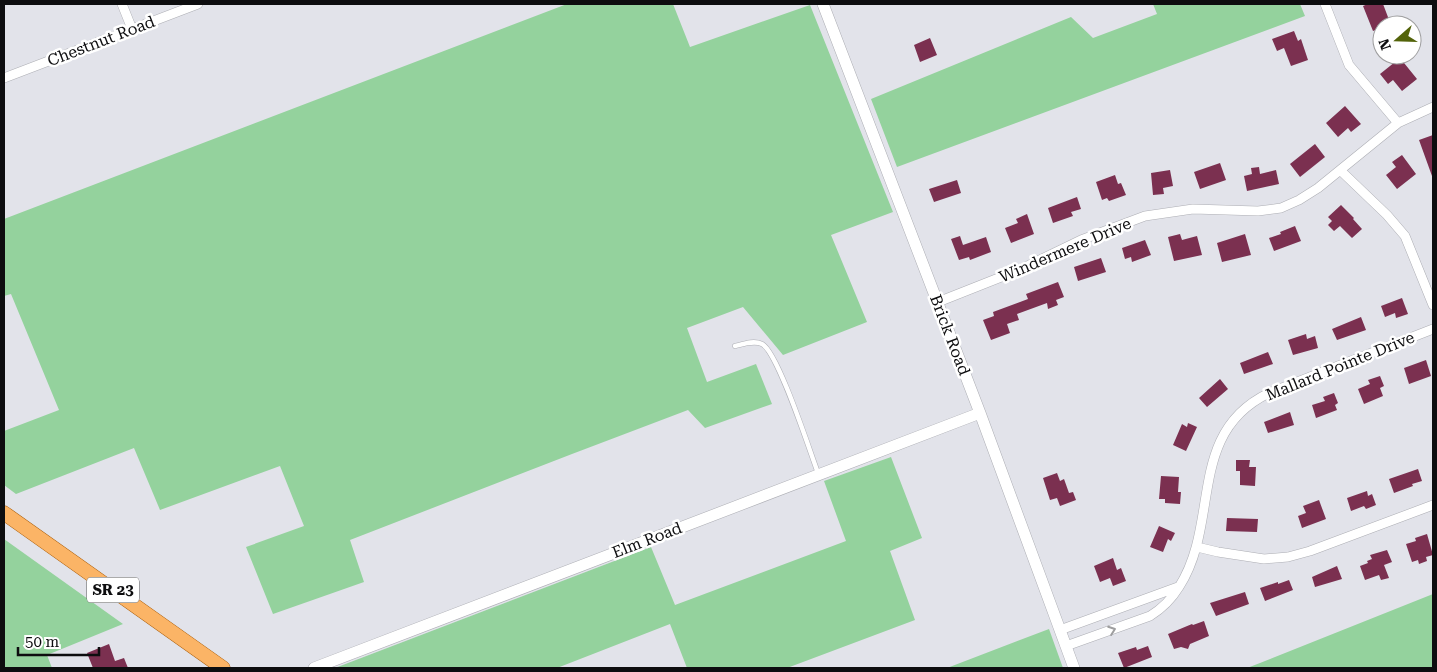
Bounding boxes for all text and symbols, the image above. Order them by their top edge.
street label: Chestnut Road [45,12,157,70]
north arrow [1372,15,1422,65]
text: N [1375,36,1394,52]
street label: Windermere Drive [996,213,1134,286]
street label: Brick Road [926,292,974,378]
street label: Mallard Pointe Drive [1263,327,1417,405]
street label: Elm Road [609,518,685,562]
road number: SR 23 [87,578,139,602]
scale bar [18,624,99,656]
one-way arrow [1107,626,1115,636]
text: 50 m [25,633,60,651]

